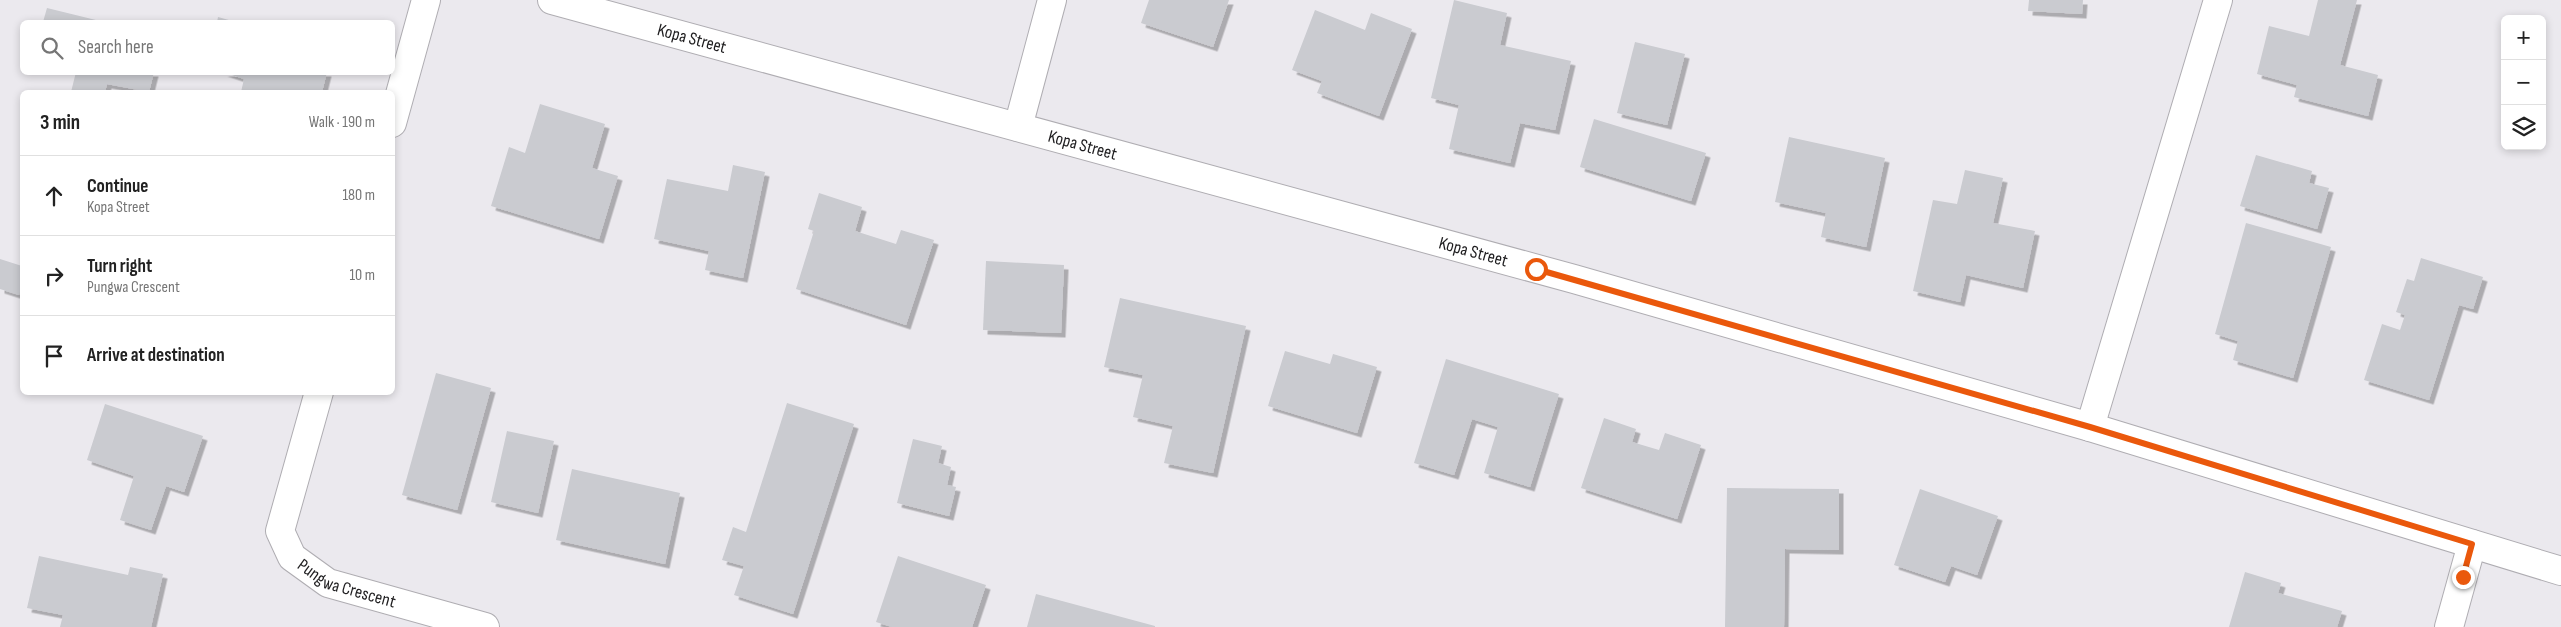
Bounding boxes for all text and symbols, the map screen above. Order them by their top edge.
map controls [2501,15,2546,150]
button: + [2501,15,2546,60]
street label: Kopa Street [655,19,729,58]
search box [20,20,395,75]
icon: search [38,34,66,62]
text: Search here [78,36,154,59]
button: − [2501,60,2546,105]
button: layers [2501,105,2546,150]
text: 3 min [40,110,80,135]
text: Walk · 190 m [309,113,375,132]
street label: Kopa Street [1046,126,1120,165]
text: Continue [87,175,148,198]
icon: ahead [40,182,68,210]
text: 180 m [342,186,375,205]
text: Kopa Street [87,198,150,217]
street label: Kopa Street [1436,233,1510,272]
text: Turn right [87,255,152,278]
route start [1525,258,1548,281]
icon: right [40,262,68,290]
text: 10 m [349,266,375,285]
text: Pungwa Crescent [87,278,180,297]
icon: arrive [40,342,68,370]
text: Arrive at destination [87,344,225,367]
street label: Pungwa Crescent [293,555,398,613]
route end [2452,566,2475,589]

